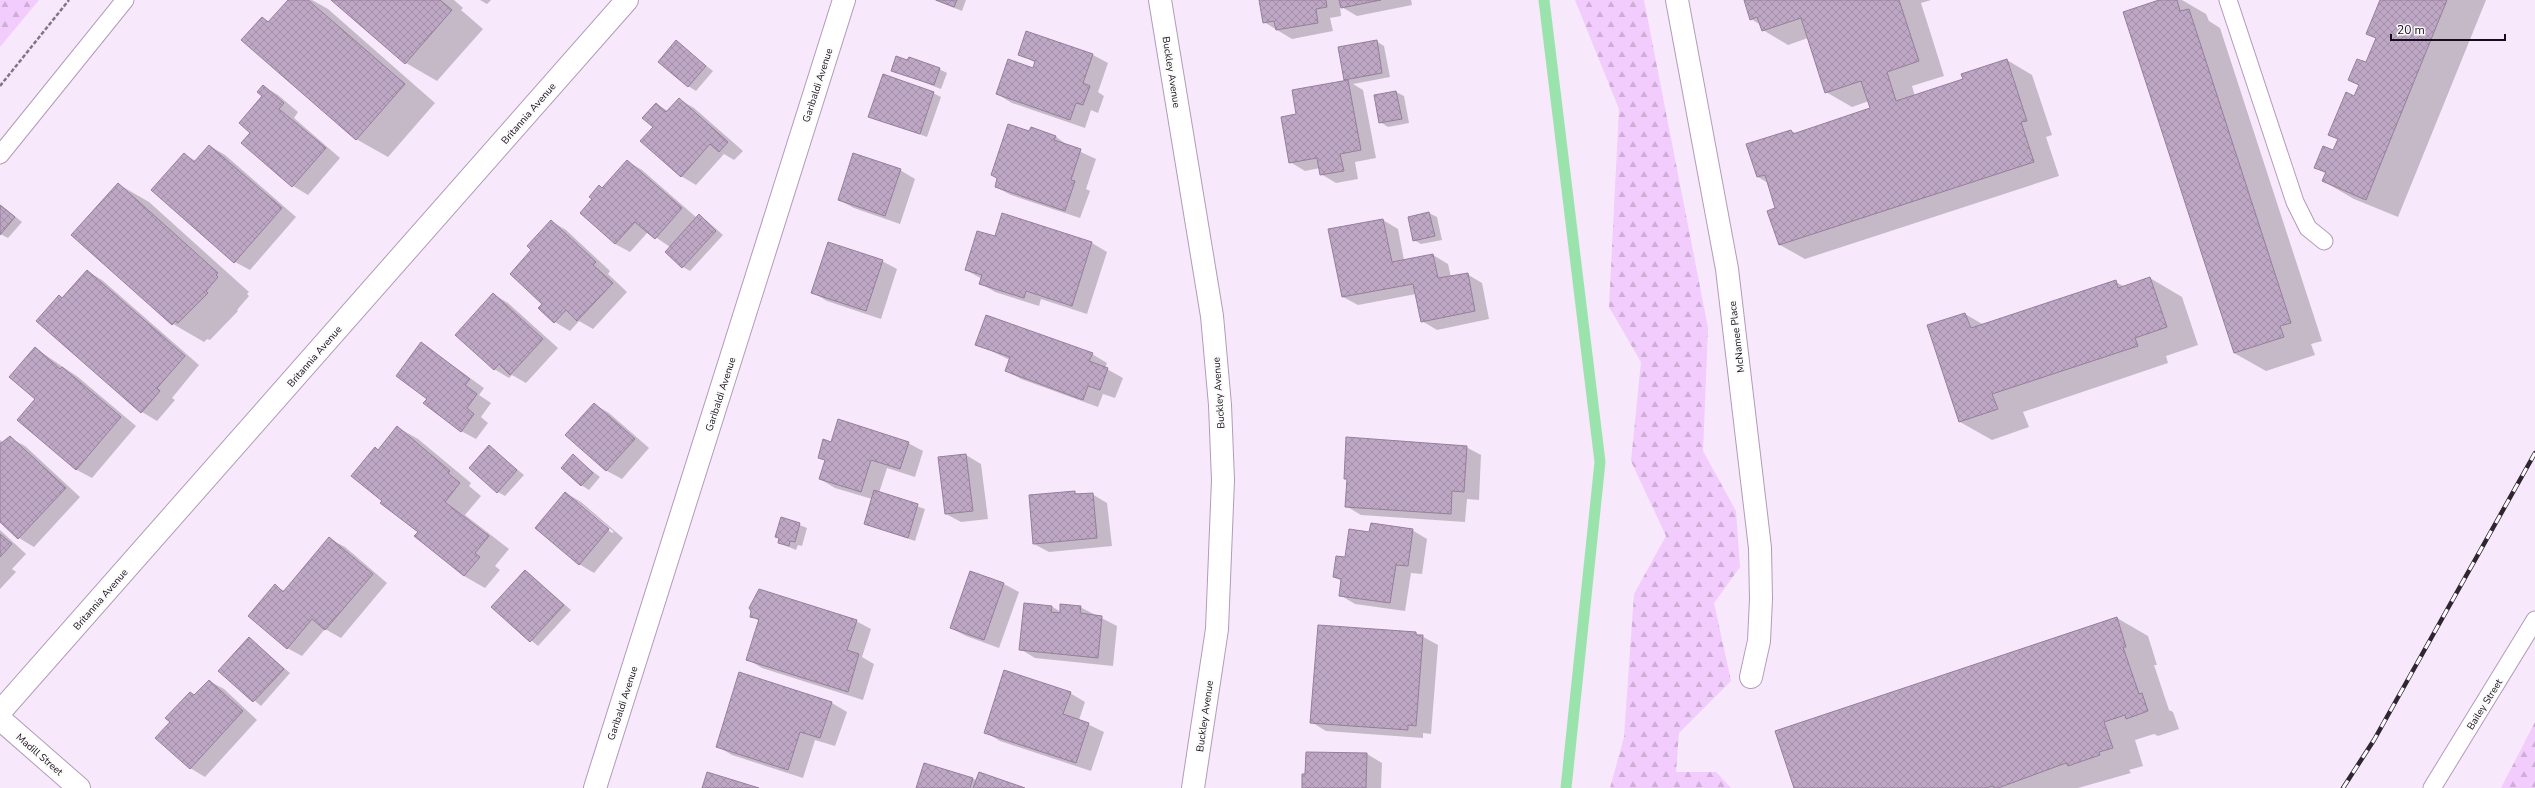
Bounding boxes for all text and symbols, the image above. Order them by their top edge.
scale bar [2391,16,2505,42]
text: 20 m [2397,22,2425,38]
street label: Buckley Avenue [1158,36,1184,109]
street label: Garibaldi Avenue [799,46,837,124]
street label: Britannia Avenue [498,80,559,147]
street label: McNamee Place [1726,300,1748,374]
street label: Britannia Avenue [284,323,345,390]
street label: Garibaldi Avenue [702,355,740,433]
street label: Buckley Avenue [1210,357,1228,429]
street label: Britannia Avenue [70,566,131,633]
street label: Garibaldi Avenue [604,664,642,742]
street label: Bailey Street [2464,676,2506,733]
street label: Buckley Avenue [1193,680,1217,753]
street label: Madill Street [13,731,66,779]

